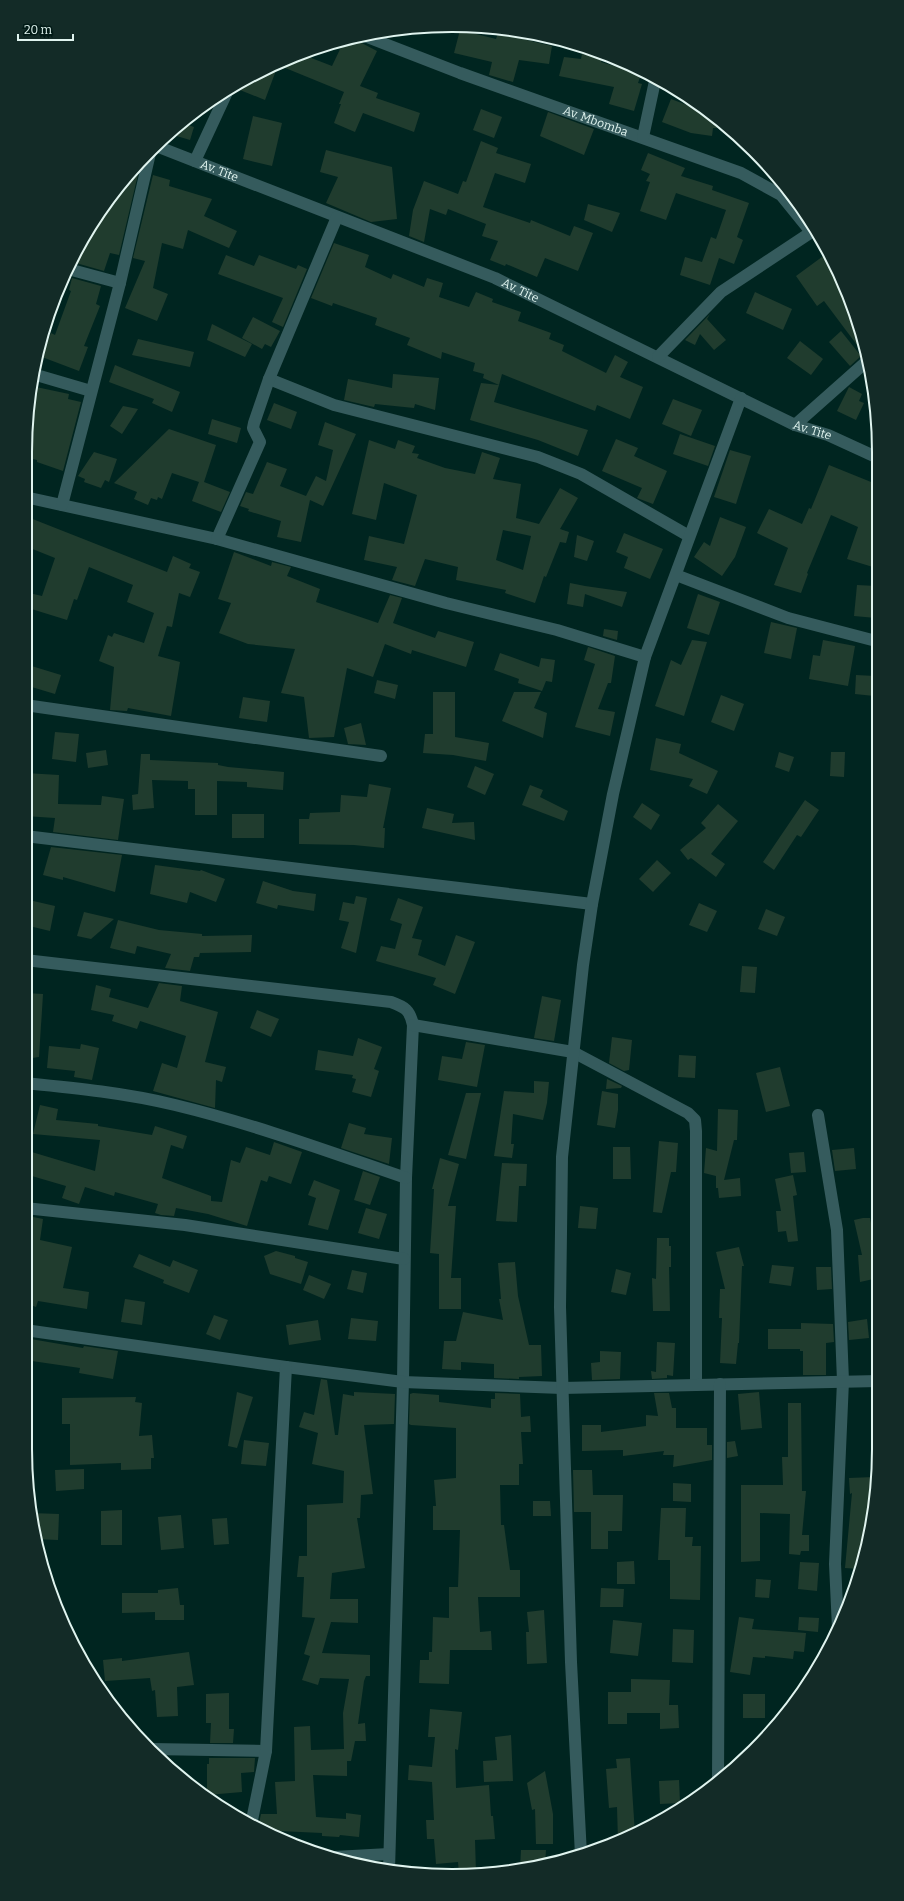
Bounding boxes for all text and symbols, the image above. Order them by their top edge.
scale bar [18,16,73,42]
text: 20 m [24,23,53,37]
street label: Av. Mbomba [561,103,630,139]
street label: Av. Tite [198,157,240,184]
street label: Av. Tite [500,275,541,305]
street label: Av. Tite [791,418,834,443]

